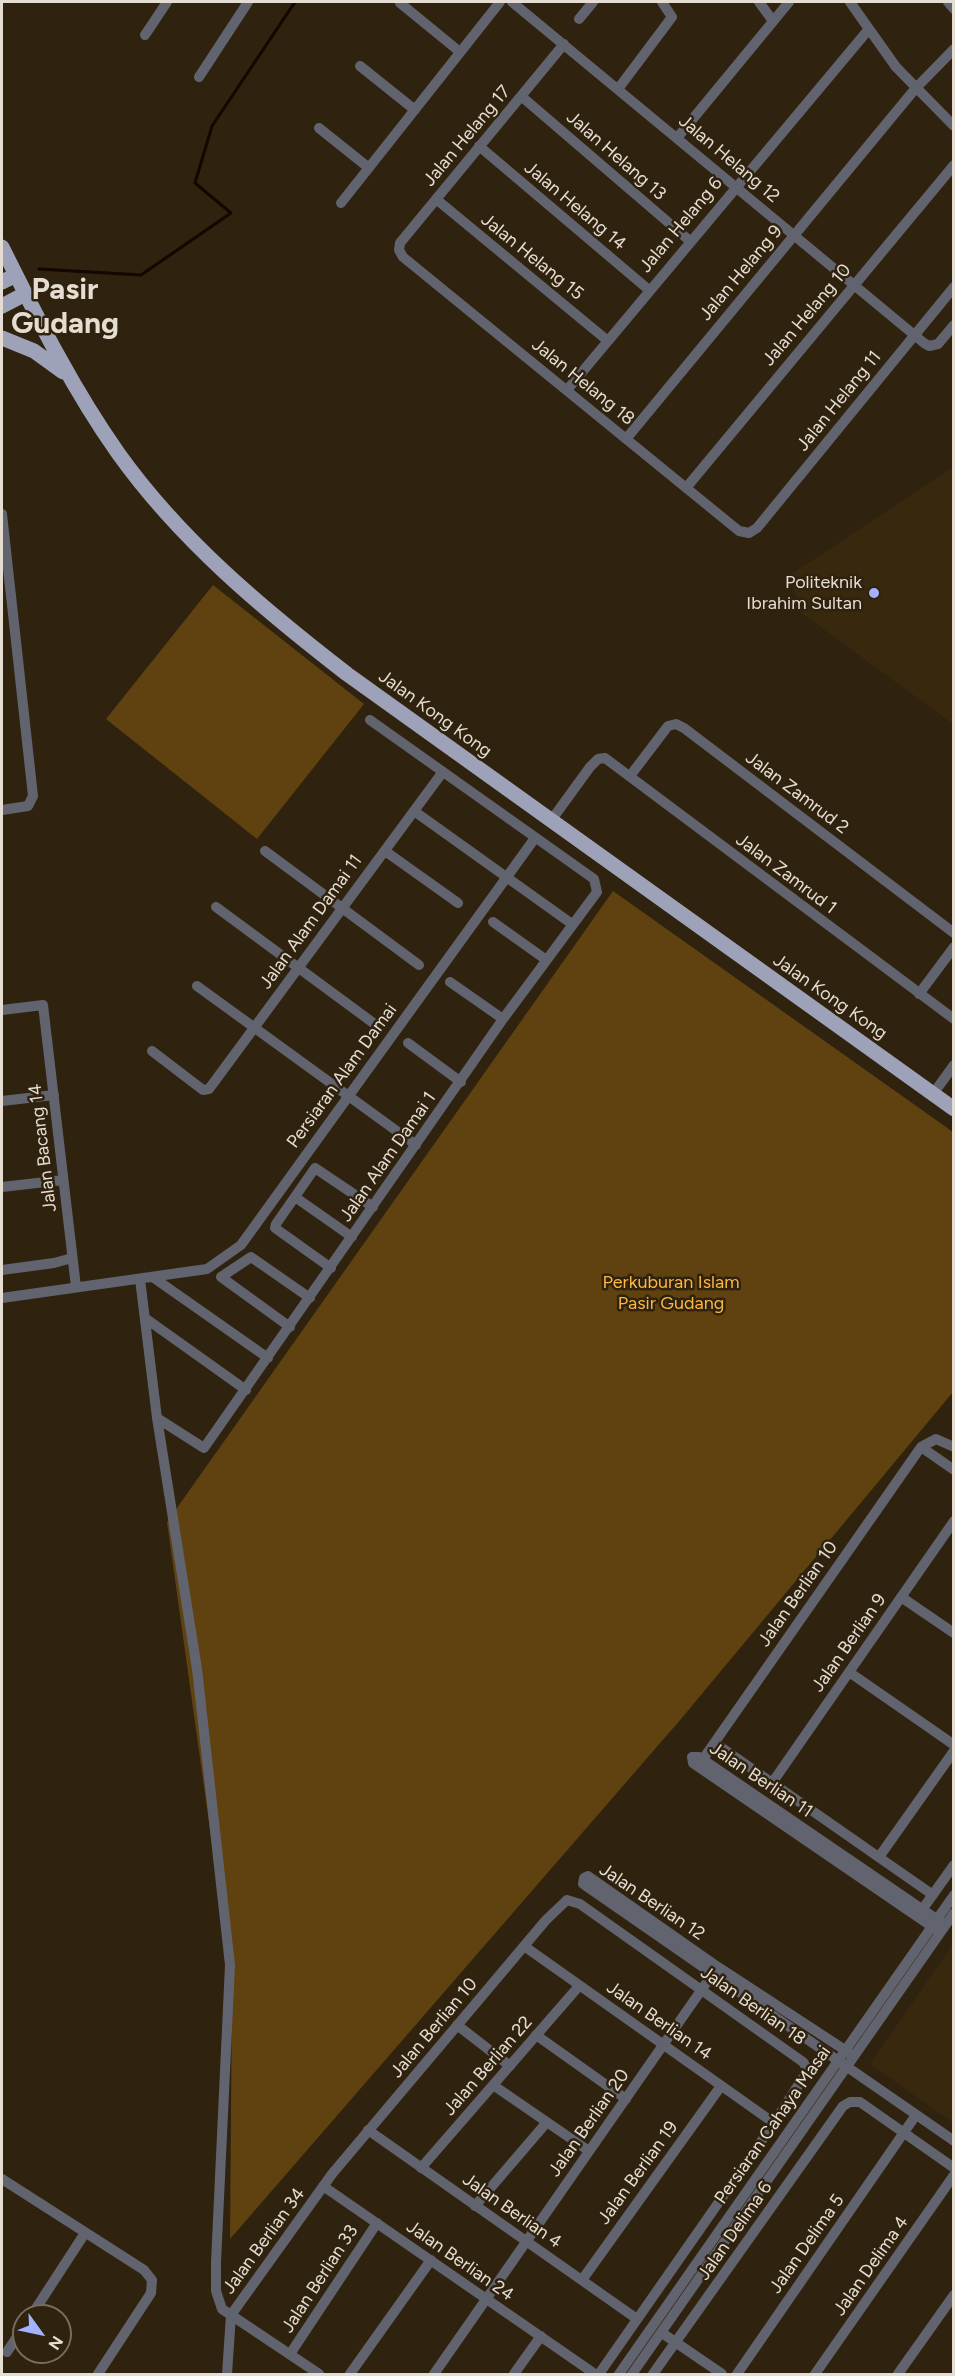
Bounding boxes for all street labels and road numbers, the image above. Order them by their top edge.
street label: Jalan Helang 17 [419,81,515,191]
street label: Jalan Helang 13 [562,107,670,205]
street label: Jalan Helang 12 [674,111,784,207]
street label: Jalan Helang 14 [520,157,630,255]
street label: Jalan Helang 6 [635,173,727,277]
street label: Jalan Helang 15 [476,209,588,305]
street label: Jalan Helang 9 [695,221,787,325]
street label: Jalan Helang 10 [758,260,856,370]
street label: Jalan Helang 18 [527,334,639,430]
street label: Jalan Helang 11 [792,347,886,455]
street label: Jalan Kong Kong [374,666,496,762]
street label: Jalan Zamrud 2 [741,747,853,839]
street label: Jalan Zamrud 1 [731,829,841,919]
street label: Jalan Alam Damai 11 [255,851,367,993]
street label: Jalan Kong Kong [769,950,891,1044]
street label: Persiaran Alam Damai [282,1000,402,1152]
street label: Jalan Bacang 14 [24,1083,62,1213]
street label: Jalan Alam Damai 1 [335,1088,441,1226]
street label: Jalan Berlian 10 [754,1537,842,1651]
street label: Jalan Berlian 9 [807,1590,891,1696]
street label: Jalan Berlian 11 [705,1738,817,1822]
street label: Jalan Berlian 12 [595,1859,709,1945]
street label: Jalan Berlian 18 [696,1962,810,2050]
street label: Jalan Berlian 10 [386,1974,482,2082]
street label: Jalan Berlian 14 [602,1977,716,2065]
street label: Jalan Berlian 22 [439,2012,537,2120]
street label: Persiaran Cahaya Masai [710,2042,836,2208]
street label: Jalan Berlian 20 [544,2065,634,2181]
street label: Jalan Berlian 19 [593,2117,683,2229]
street label: Jalan Berlian 4 [458,2169,566,2253]
street label: Jalan Delima 6 [693,2177,777,2285]
street label: Jalan Berlian 34 [218,2184,310,2298]
street label: Jalan Delima 5 [765,2190,849,2298]
street label: Jalan Delima 4 [829,2212,913,2320]
street label: Jalan Berlian 24 [402,2216,518,2306]
street label: Jalan Berlian 33 [277,2221,363,2337]

